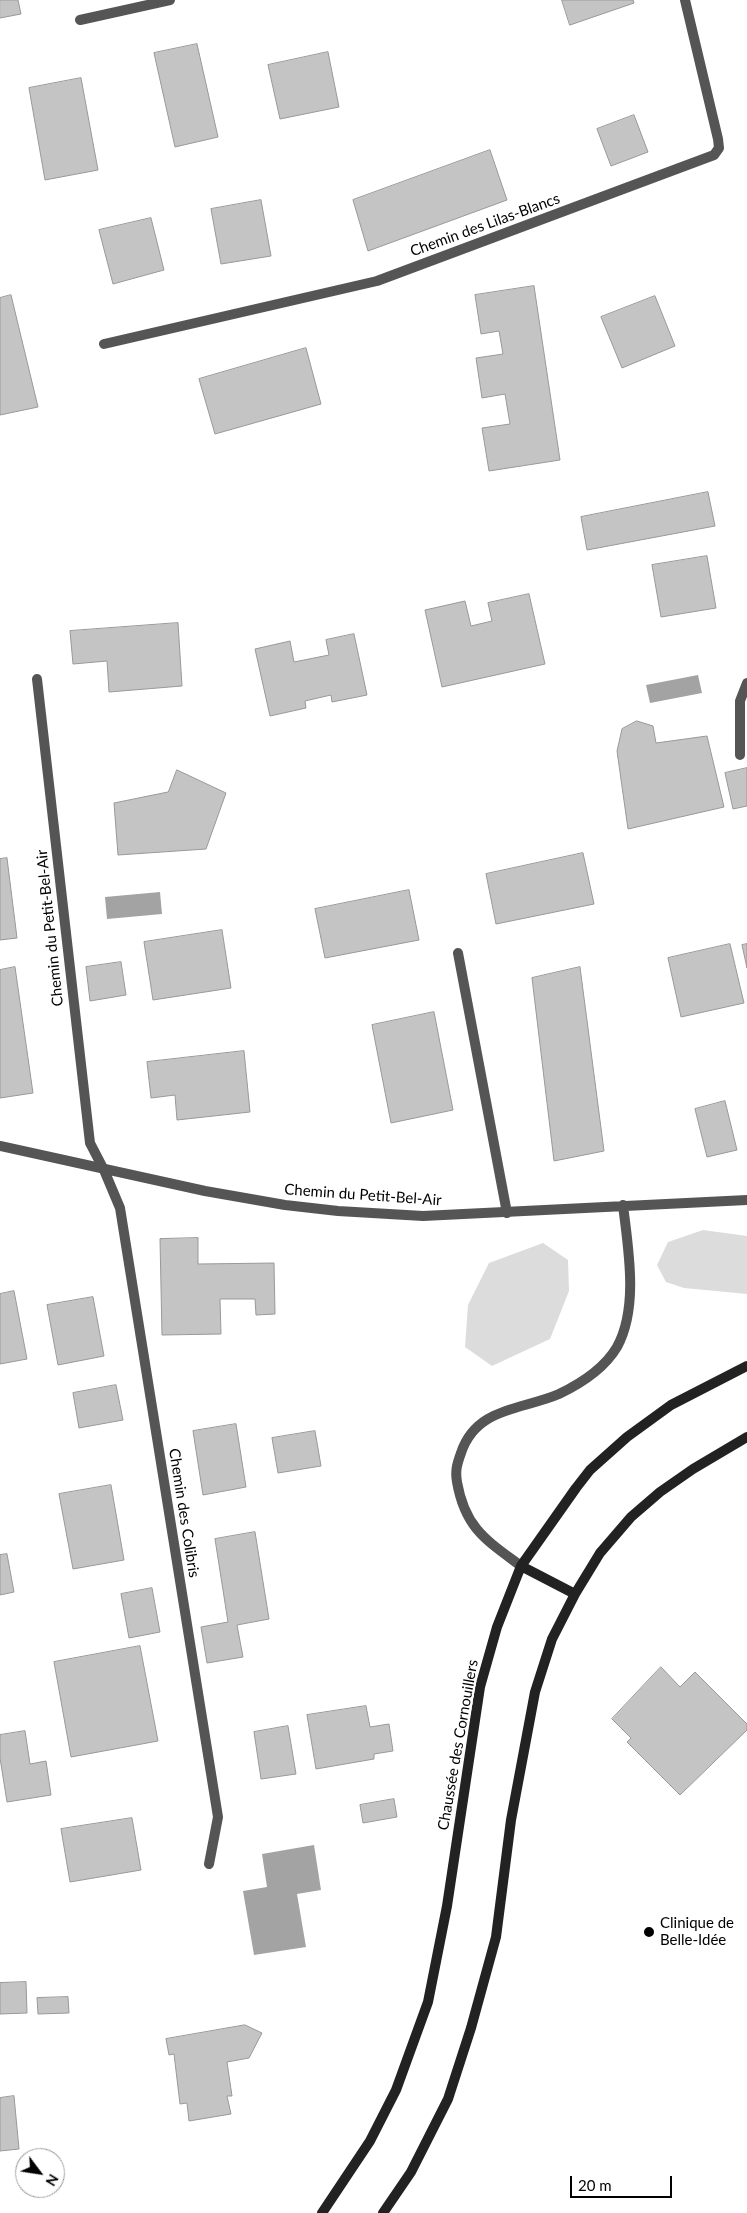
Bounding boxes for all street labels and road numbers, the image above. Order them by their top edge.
street label: Chemin des Lilas-Blancs [408,190,562,260]
street label: Chemin du Petit-Bel-Air [33,849,67,1007]
street label: Chemin du Petit-Bel-Air [284,1181,442,1209]
street label: Chemin des Colibris [165,1447,203,1579]
street label: Chaussée des Cornouillers [434,1658,482,1832]

